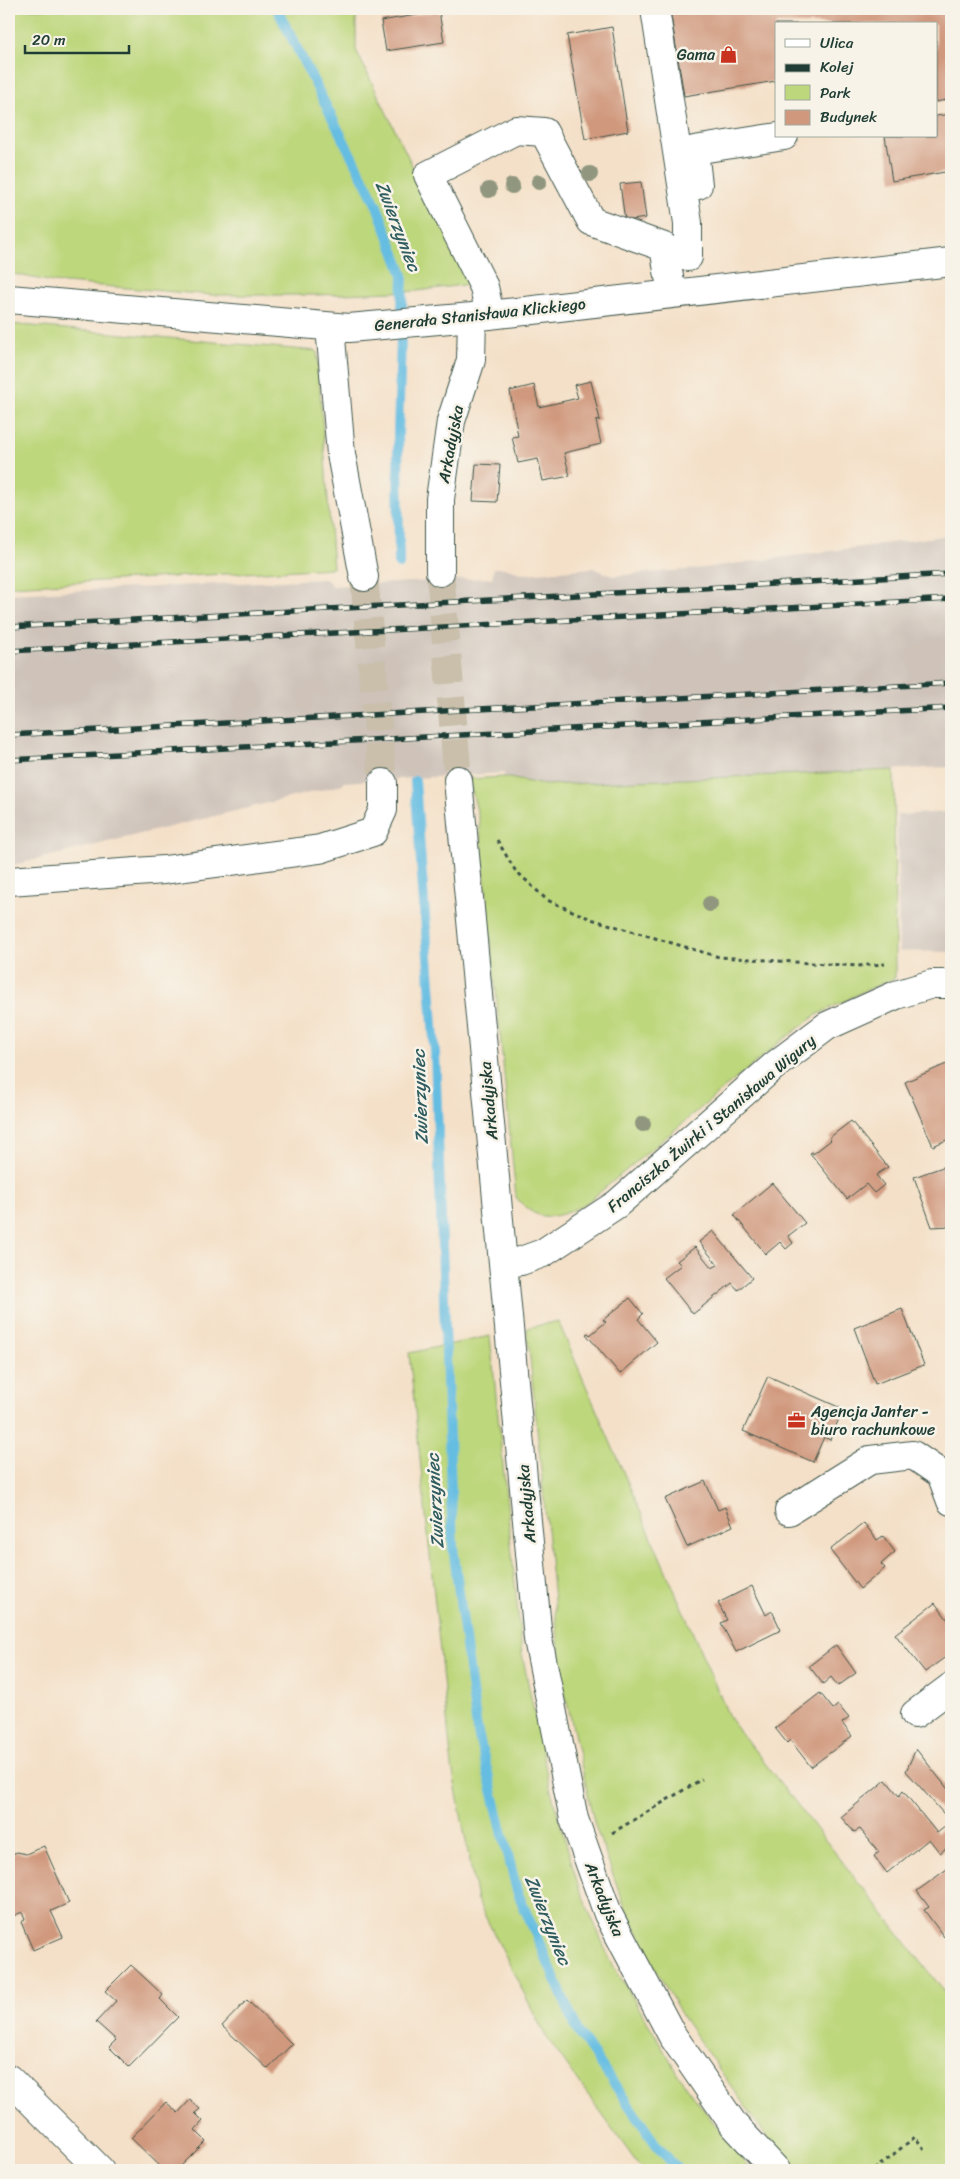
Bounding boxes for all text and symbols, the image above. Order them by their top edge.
scale bar [25,22,129,54]
legend [775,22,938,138]
text: 20 m [32,27,66,53]
text: Ulica [820,30,854,56]
place label: Gama [677,40,716,69]
shop icon: Gama [719,44,739,64]
text: Kolej [820,54,854,80]
text: Park [820,80,851,106]
text: Budynek [820,104,878,130]
water label: Zwierzyniec [366,176,431,278]
street label: Generała Stanisława Klickiego [373,289,587,340]
street label: Arkadyjska [429,402,472,486]
street label: Franciszka Żwirki i Stanisława Wigury [600,1026,823,1220]
water label: Zwierzyniec [402,1047,438,1145]
street label: Arkadyjska [471,1060,506,1142]
place label: Agencja Janter - biuro rachunkowe [810,1397,935,1444]
office icon: Agencja Janter - biuro rachunkowe [787,1410,807,1430]
water label: Zwierzyniec [416,1451,453,1549]
street label: Arkadyjska [509,1463,544,1545]
street label: Arkadyjska [576,1856,633,1942]
water label: Zwierzyniec [515,1870,581,1972]

